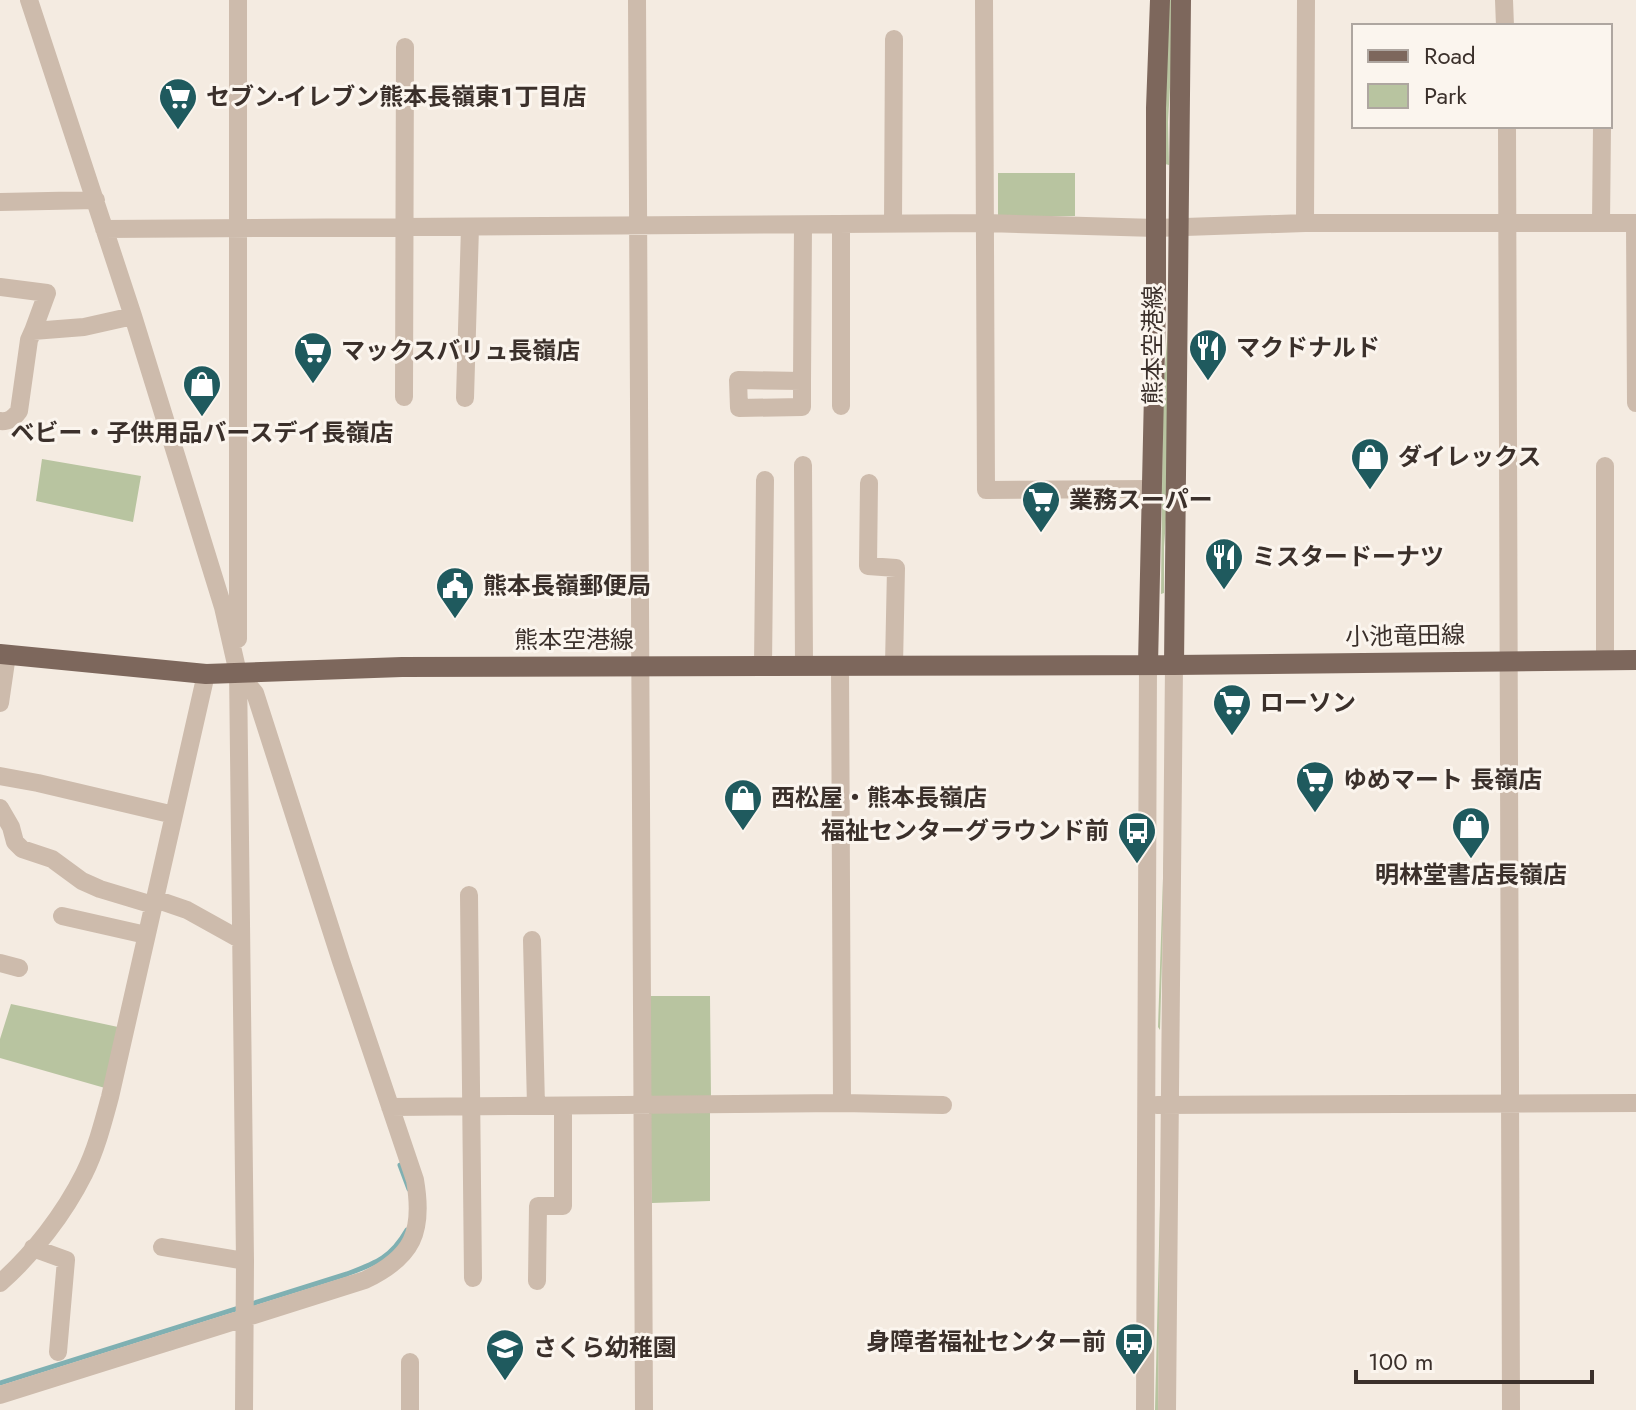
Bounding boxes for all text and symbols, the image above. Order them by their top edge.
legend [1352,24,1612,128]
text: Road [1424,38,1476,73]
supermarket icon: セブン-イレブン熊本長嶺東１丁目店 [157,76,199,131]
text: Park [1424,78,1467,113]
place label: セブン-イレブン熊本長嶺東１丁目店 [206,79,586,114]
street label: 熊本空港線 [1135,285,1170,405]
restaurant icon: マクドナルド [1187,327,1229,382]
supermarket icon: マックスバリュ長嶺店 [292,330,334,385]
place label: マクドナルド [1236,330,1380,365]
place label: マックスバリュ長嶺店 [341,333,580,368]
shop icon: ベビー・子供用品バースデイ長嶺店 [181,363,223,418]
place label: ベビー・子供用品バースデイ長嶺店 [11,415,393,450]
shop icon: ダイレックス [1349,436,1391,491]
place label: ダイレックス [1398,439,1541,474]
supermarket icon: 業務スーパー [1020,479,1062,534]
place label: 業務スーパー [1069,482,1213,517]
restaurant icon: ミスタードーナツ [1203,536,1245,591]
place label: ミスタードーナツ [1252,539,1444,574]
public building icon: 熊本長嶺郵便局 [434,565,476,620]
place label: 熊本長嶺郵便局 [483,568,651,603]
street label: 小池竜田線 [1345,617,1465,654]
street label: 熊本空港線 [514,622,634,657]
supermarket icon: ローソン [1211,682,1253,737]
place label: ローソン [1260,685,1356,720]
supermarket icon: ゆめマート 長嶺店 [1294,759,1336,814]
place label: ゆめマート 長嶺店 [1343,762,1542,797]
shop icon: 西松屋・熊本長嶺店 [722,777,764,832]
place label: 西松屋・熊本長嶺店 [771,780,987,815]
shop icon: 明林堂書店長嶺店 [1450,805,1492,860]
bus stop icon: 福祉センターグラウンド前 [1116,810,1158,865]
place label: 福祉センターグラウンド前 [821,813,1109,848]
place label: 明林堂書店長嶺店 [1375,857,1567,892]
bus stop icon: 身障者福祉センター前 [1113,1321,1155,1376]
place label: 身障者福祉センター前 [866,1324,1106,1359]
school or university icon: さくら幼稚園 [484,1327,526,1382]
place label: さくら幼稚園 [533,1330,677,1365]
scale bar [1356,1334,1592,1384]
text: 100 m [1368,1344,1434,1379]

